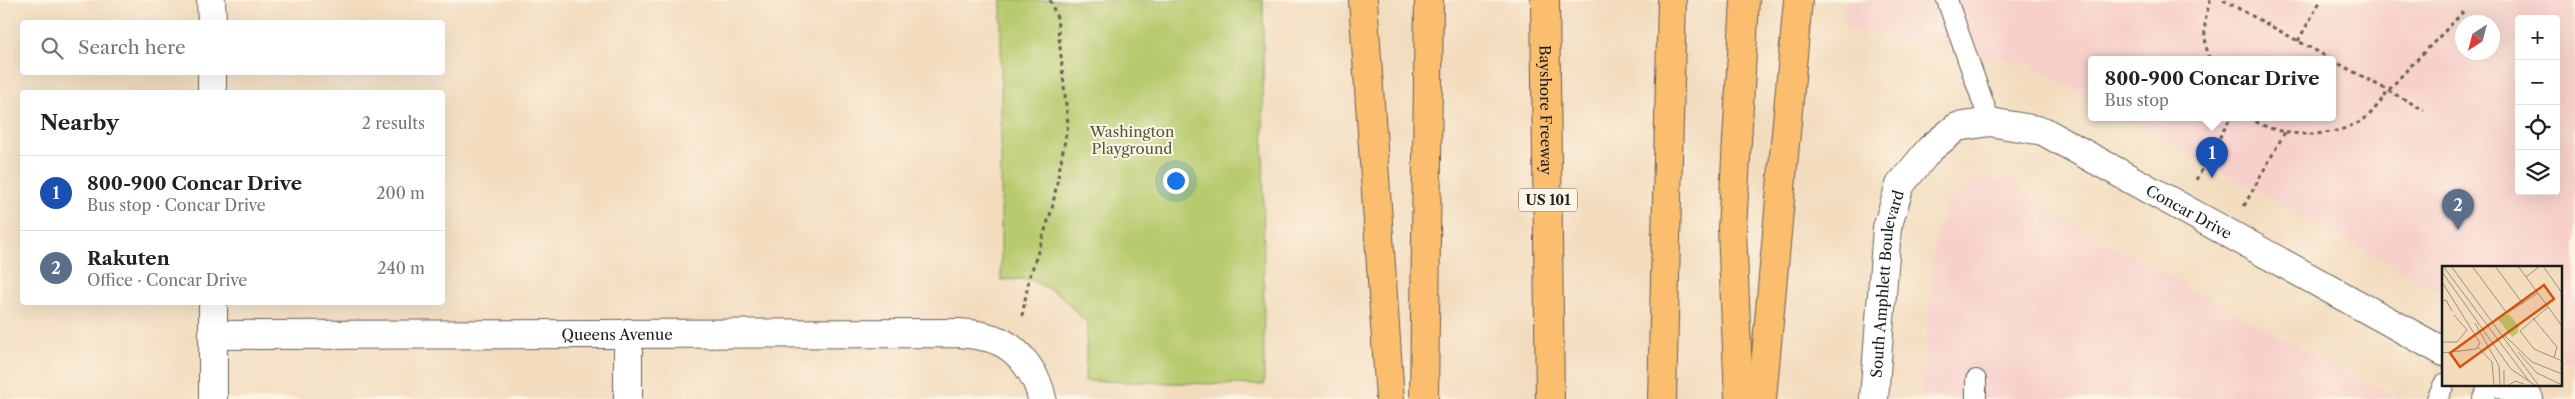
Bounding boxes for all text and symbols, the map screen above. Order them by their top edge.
north arrow [2455,15,2500,60]
map controls [2515,15,2560,195]
button: + [2515,15,2560,60]
search box [20,20,445,75]
icon: search [38,34,66,62]
text: Search here [78,36,186,59]
street label: Bayshore Freeway [1536,45,1557,176]
popup [2088,56,2336,121]
button: − [2515,60,2560,105]
text: 800-900 Concar Drive [2104,67,2320,90]
text: Bus stop [2104,90,2169,110]
button: locate [2515,105,2560,150]
text: Nearby [40,110,119,135]
text: 2 results [362,113,425,133]
park label: Washington Playground [1089,122,1175,158]
pin: 1 [2196,137,2228,178]
button: layers [2515,150,2560,195]
your location [1163,168,1189,194]
text: 800-900 Concar Drive [87,172,302,195]
street label: Concar Drive [2143,180,2235,243]
text: 1 [52,183,60,203]
text: 200 m [376,183,425,203]
road number: US 101 [1519,188,1577,212]
street label: South Amphlett Boulevard [1866,188,1907,378]
pin: 2 [2442,189,2474,230]
text: Bus stop · Concar Drive [87,195,266,215]
text: Rakuten [87,247,170,270]
text: 2 [51,258,61,278]
text: 240 m [377,258,425,278]
inset map [2442,266,2562,386]
text: Office · Concar Drive [87,270,247,290]
street label: Queens Avenue [561,324,673,344]

